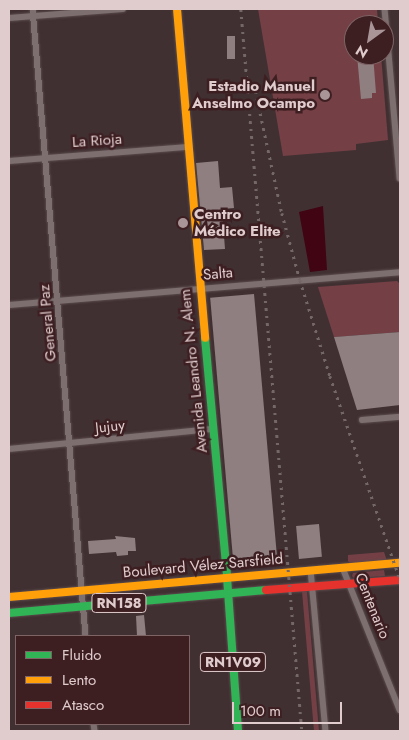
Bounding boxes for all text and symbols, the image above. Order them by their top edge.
north arrow [344,15,394,65]
text: N [352,40,372,63]
place label: Estadio Manuel Anselmo Ocampo [192,77,315,112]
marker: Estadio Manuel Anselmo Ocampo [319,89,331,101]
street label: La Rioja [71,130,123,152]
place label: Centro Médico Elite [194,205,281,240]
marker: Centro Médico Elite [176,216,190,230]
street label: Salta [202,264,234,284]
street label: General Paz [36,284,60,362]
street label: Avenida Leandro N. Alem [176,288,212,454]
street label: Jujuy [94,416,126,438]
street label: Boulevard Vélez Sarsfield [122,550,284,582]
street label: Centenario [351,570,393,642]
road number: RN158 [90,592,148,614]
legend [15,635,190,725]
text: Fluido [62,644,101,666]
road number: RN1V09 [199,650,267,674]
text: Lento [62,669,96,691]
scale bar [234,692,344,724]
text: Atasco [62,694,104,716]
text: 100 m [240,700,281,722]

